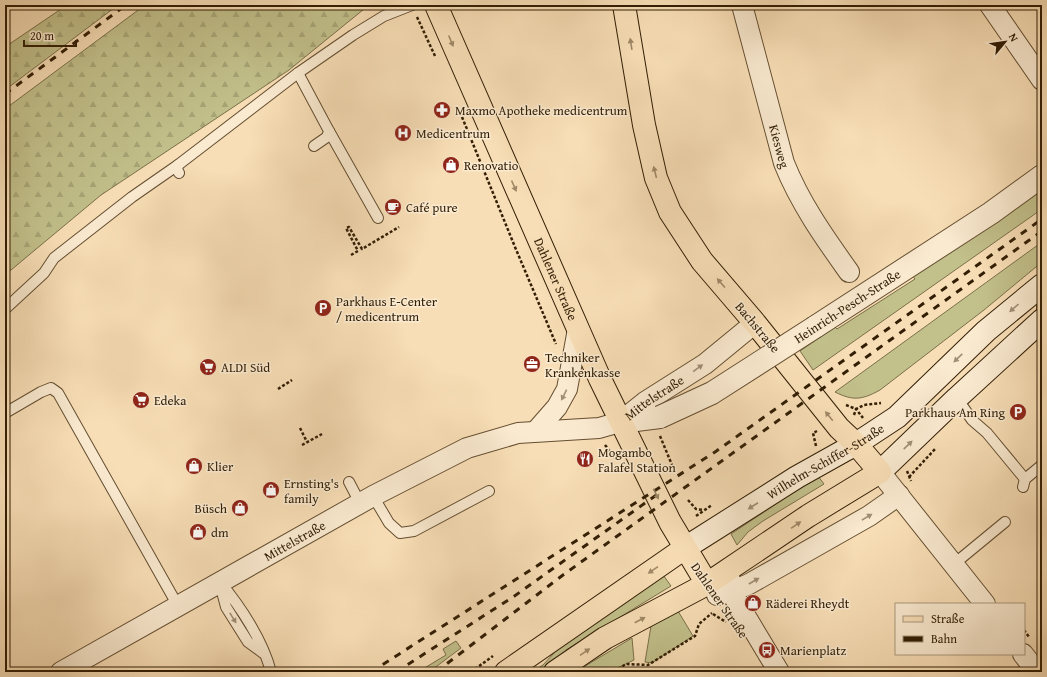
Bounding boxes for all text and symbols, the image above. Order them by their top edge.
scale bar [24,22,76,48]
north arrow [985,22,1025,62]
text: 20 m [30,27,54,44]
text: N [1005,30,1023,45]
one-way arrow [448,35,454,46]
one-way arrow [628,38,634,51]
pharmacy icon: Maxmo Apotheke medicentrum [432,100,452,120]
place label: Maxmo Apotheke medicentrum [455,101,628,120]
street label: Kiesweg [764,122,794,172]
hospital icon: Medicentrum [393,123,413,143]
place label: Medicentrum [416,124,490,143]
shop icon: Renovatio [441,155,461,175]
place label: Renovatio [464,156,519,175]
one-way arrow [652,166,658,178]
one-way arrow [511,180,517,191]
cafe icon: Café pure [383,197,403,217]
place label: Café pure [406,198,458,217]
street label: Dahlener Straße [529,235,582,324]
street label: Heinrich-Pesch-Straße [790,265,904,348]
one-way arrow [716,278,725,288]
place label: Parkhaus E-Center / medicentrum [336,292,438,326]
parking icon: Parkhaus E-Center / medicentrum [313,298,333,318]
street label: Bachstraße [731,298,785,357]
one-way arrow [1008,303,1019,312]
place label: Techniker Krankenkasse [545,348,620,382]
one-way arrow [953,353,963,363]
office icon: Techniker Krankenkasse [522,354,542,374]
supermarket icon: ALDI Süd [198,357,218,377]
place label: ALDI Süd [221,358,270,377]
one-way arrow [693,364,704,372]
street label: Mittelstraße [621,371,688,425]
one-way arrow [561,389,567,400]
supermarket icon: Edeka [131,390,151,410]
place label: Edeka [154,391,187,410]
parking icon: Parkhaus Am Ring [1008,402,1028,422]
place label: Parkhaus Am Ring [905,403,1006,422]
one-way arrow [825,410,834,421]
street label: Wilhelm-Schiffer-Straße [763,419,888,504]
one-way arrow [904,441,913,450]
place label: Mogambo Falafel Station [598,443,677,477]
restaurant icon: Mogambo Falafel Station [575,449,595,469]
shop icon: Klier [184,456,204,476]
place label: Klier [207,457,234,476]
place label: Ernsting's family [284,474,339,508]
shop icon: Ernsting's family [261,480,281,500]
one-way arrow [653,489,659,500]
shop icon: Büsch [230,498,250,518]
place label: Büsch [195,499,228,518]
one-way arrow [747,502,758,509]
one-way arrow [861,514,873,521]
street label: Mittelstraße [260,516,329,566]
one-way arrow [790,521,801,529]
shop icon: dm [188,522,208,542]
place label: dm [211,523,229,542]
street label: Dahlener Straße [686,558,753,642]
one-way arrow [648,566,658,574]
one-way arrow [748,578,759,585]
shop icon: Räderei Rheydt [743,593,763,613]
place label: Räderei Rheydt [766,594,850,613]
legend [895,603,1025,655]
text: Straße [931,610,965,627]
one-way arrow [229,613,237,623]
one-way arrow [634,616,646,623]
text: Bahn [931,630,957,647]
bus stop icon: Marienplatz [757,640,777,660]
place label: Marienplatz [780,641,847,660]
one-way arrow [579,648,590,656]

